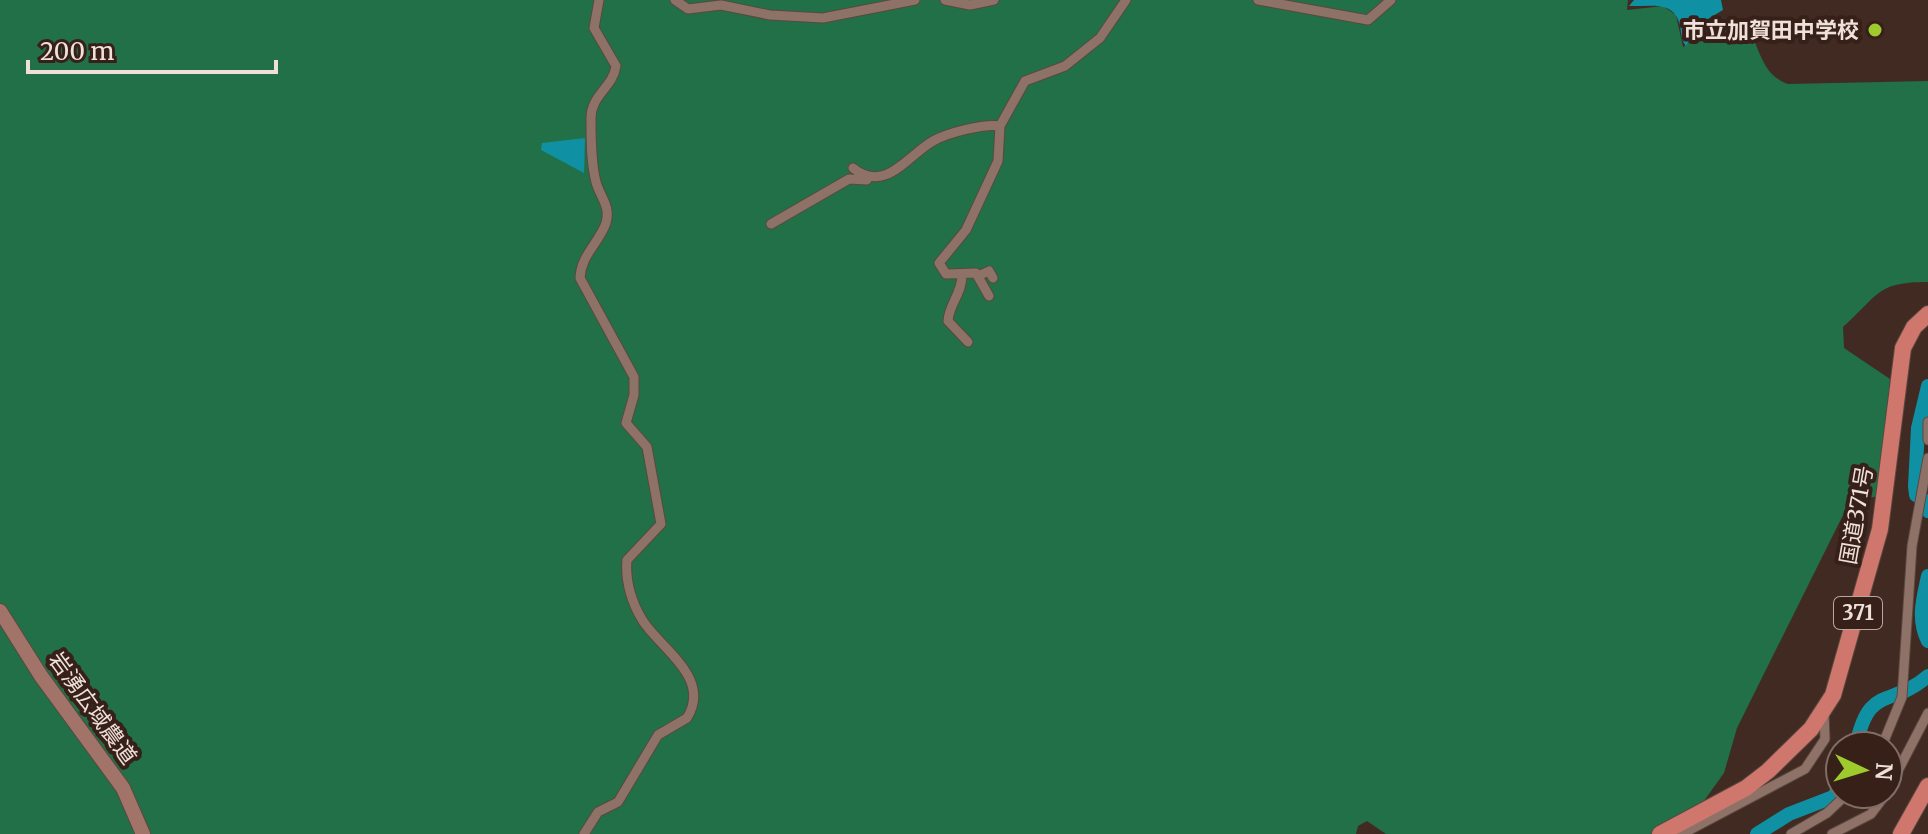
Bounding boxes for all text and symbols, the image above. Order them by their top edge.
place label: 市立加賀田中学校 [1683,16,1859,44]
marker: 市立加賀田中学校 [1866,21,1884,39]
scale bar [28,24,276,74]
text: 200 m [40,36,115,67]
street label: 国道371号 [1834,463,1878,567]
road number: 371 [1834,597,1882,629]
street label: 岩湧広域農道 [43,646,143,770]
north arrow [1824,730,1904,810]
text: N [1869,762,1899,782]

